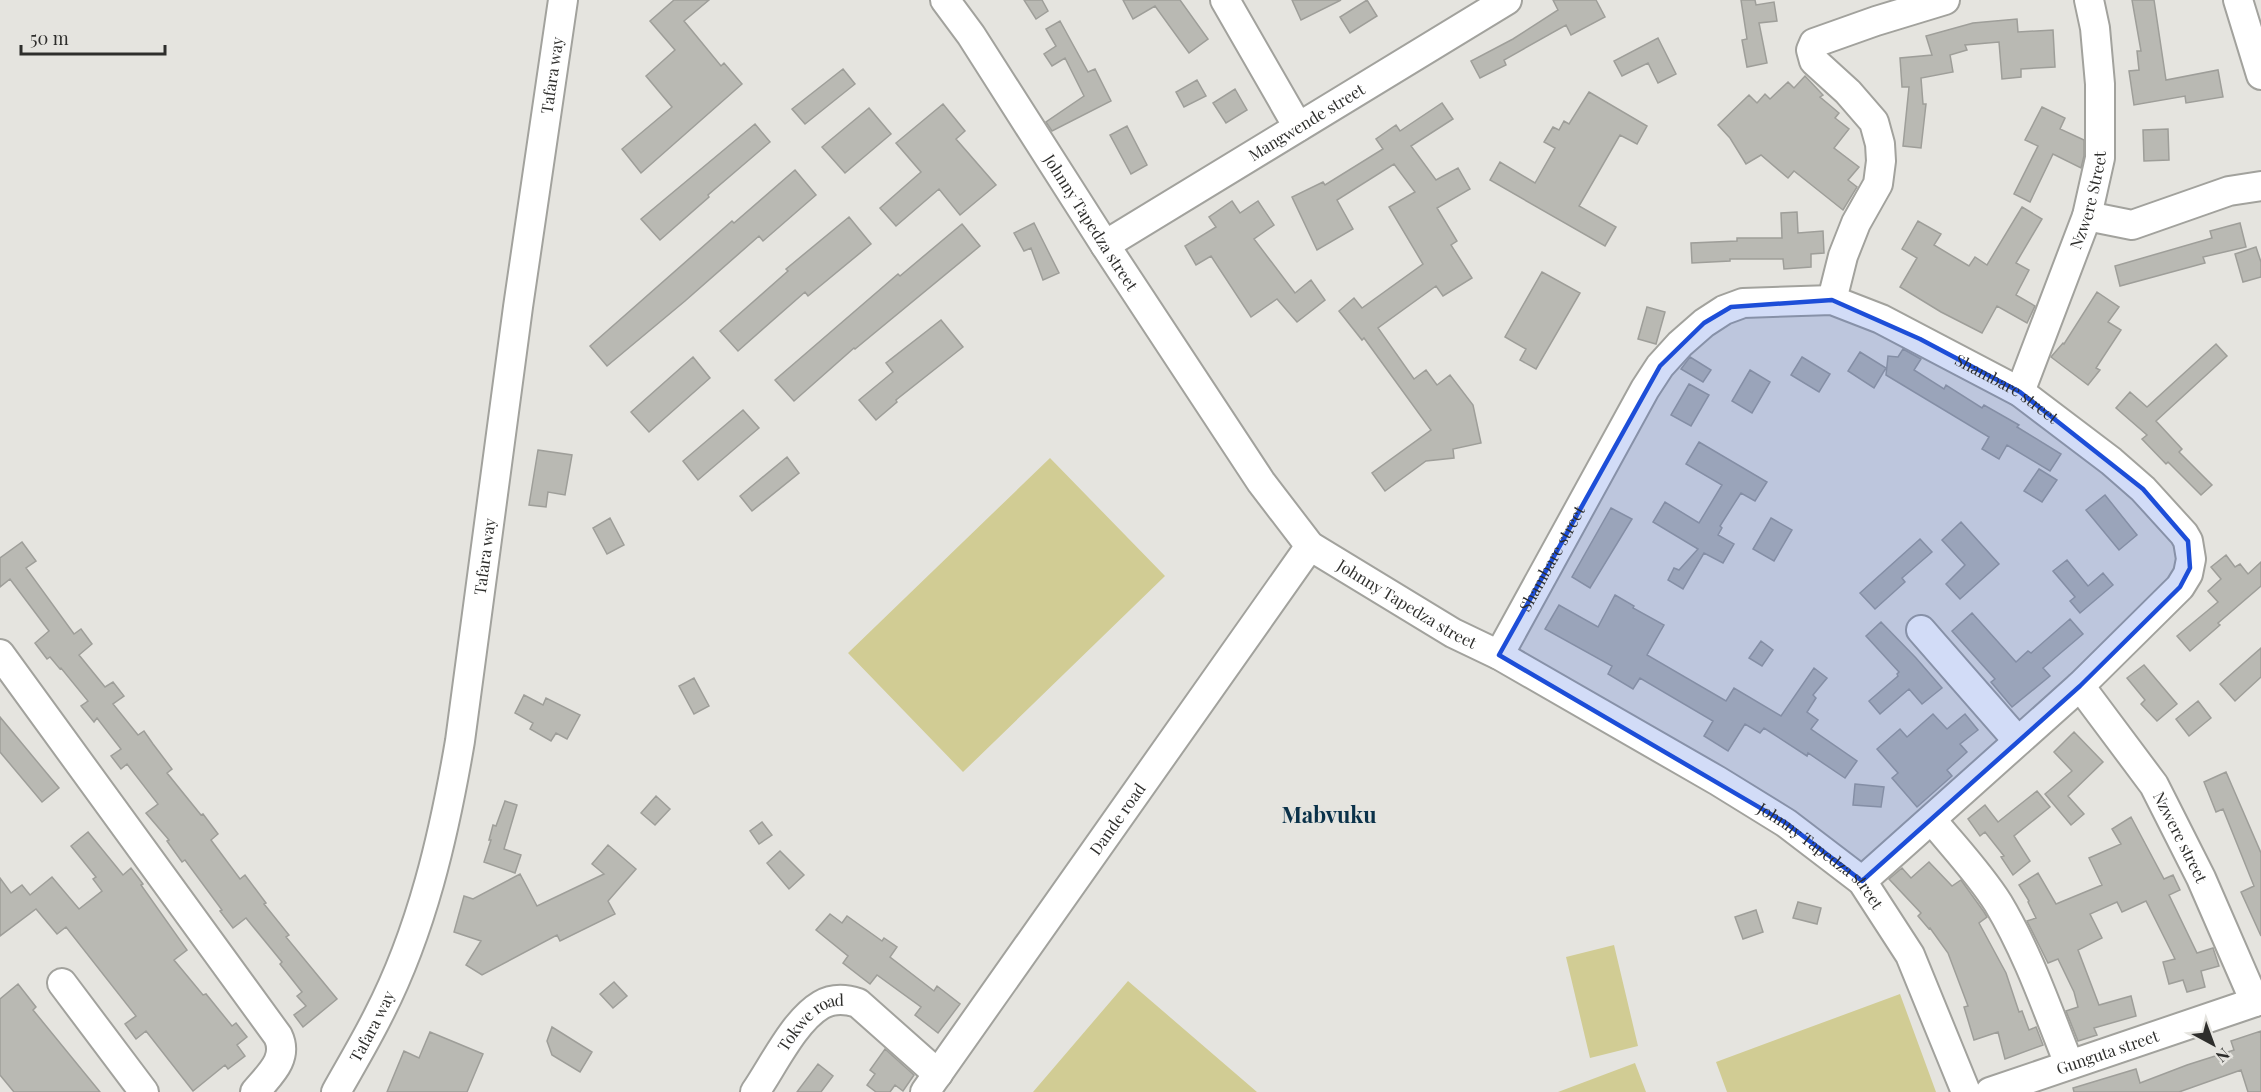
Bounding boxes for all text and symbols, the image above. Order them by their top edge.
scale bar [21,18,165,56]
text: 50 m [30,26,69,50]
street label: Tafara way [535,35,567,115]
street label: Mangwende street [1244,78,1369,165]
street label: Johnny Tapedza street [1039,149,1143,295]
street label: Nzwere Street [2064,151,2110,252]
street label: Shambare street [1952,349,2063,428]
street label: Shambare street [1514,501,1589,615]
street label: Tafara way [469,517,500,596]
street label: Johnny Tapedza street [1333,554,1480,653]
street label: Dande road [1084,779,1150,859]
street label: Nzwere street [2149,788,2213,886]
street label: Johnny Tapedza street [1753,797,1889,913]
district label: Mabvuku [1282,799,1376,829]
street label: Tafara way [344,987,399,1065]
street label: Tokwe road [772,989,844,1055]
north arrow [2183,1014,2243,1074]
street label: Gunguta street [2053,1024,2161,1079]
text: N [2212,1044,2234,1068]

